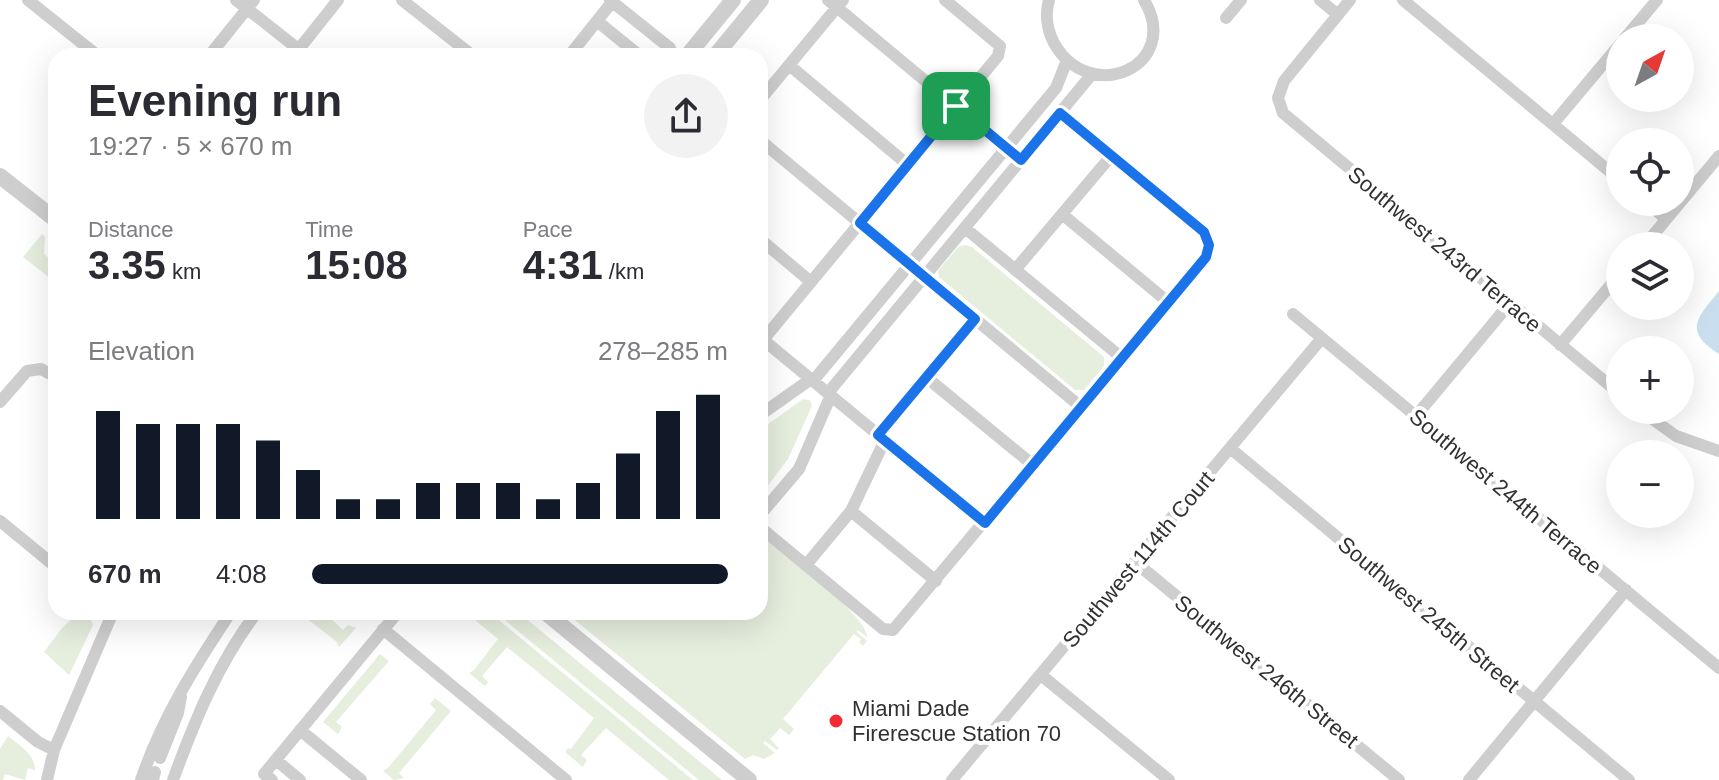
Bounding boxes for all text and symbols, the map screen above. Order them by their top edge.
north arrow [1606,24,1694,112]
map controls [1606,24,1694,528]
pin [922,72,990,140]
button: share [644,74,728,158]
text: Evening run [88,76,342,125]
icon: arrive [934,84,978,128]
button: locate [1606,128,1694,216]
text: 19:27 · 5 × 670 m [88,131,293,161]
street label: Southwest 243rd Terrace [1343,161,1546,337]
text: Distance [88,217,174,242]
text: Time [305,217,353,242]
text: Pace [523,217,573,242]
button: layers [1606,232,1694,320]
text: 3.35 [88,243,166,287]
text: 15:08 [305,243,408,287]
text: 4:31 [523,243,603,287]
text: km [166,259,201,284]
text: /km [603,259,644,284]
text: Elevation [88,336,195,366]
text: 278–285 m [598,336,728,366]
button: + [1606,336,1694,424]
street label: Southwest 244th Terrace [1405,404,1607,579]
button: − [1606,440,1694,528]
street label: Southwest 114th Court [1057,466,1219,652]
street label: Southwest 245th Street [1333,531,1524,697]
text: 670 m [88,559,162,589]
text: 4:08 [216,559,267,589]
street label: Southwest 246th Street [1170,590,1363,753]
place label: Miami Dade Firerescue Station 70 [852,696,1061,746]
marker: Miami Dade Firerescue Station 70 [827,712,845,730]

